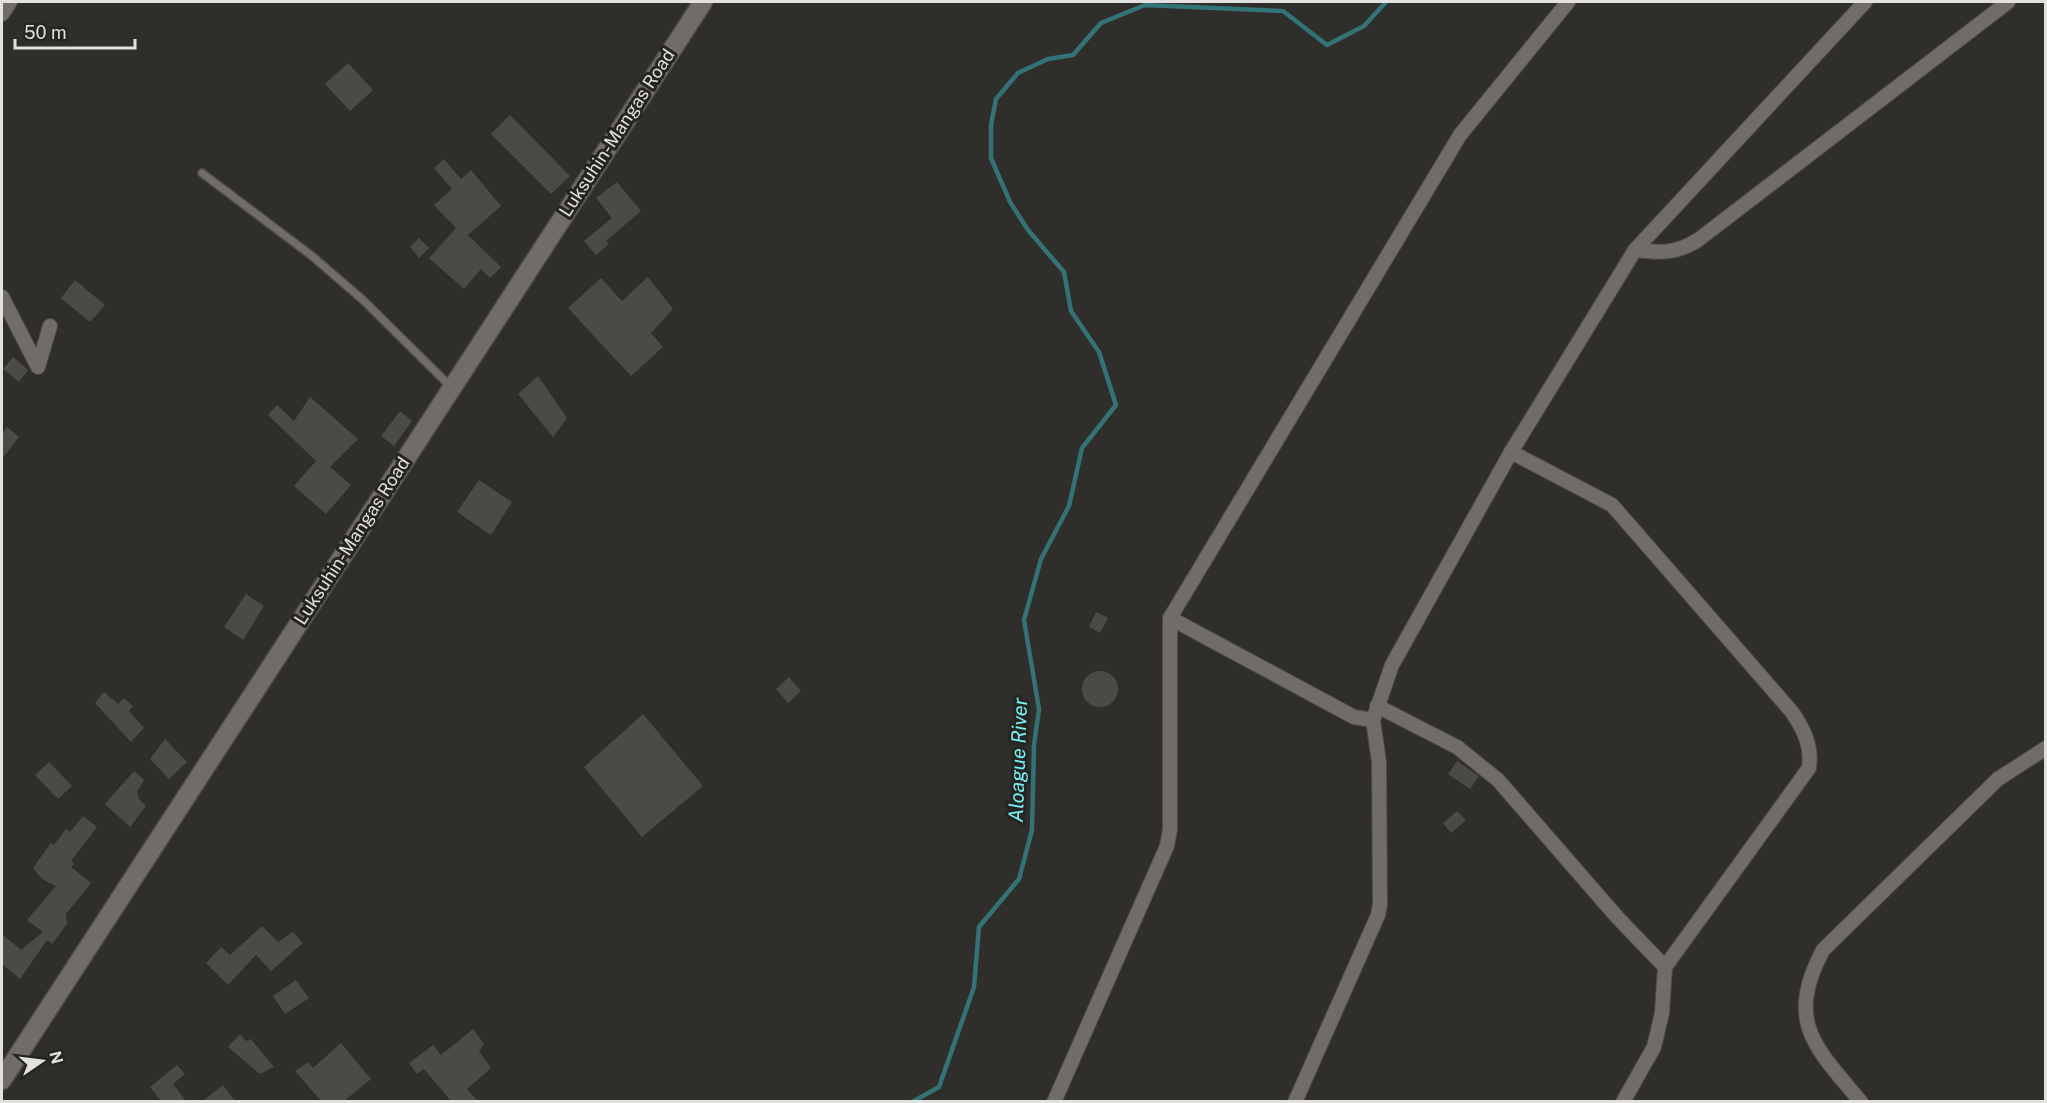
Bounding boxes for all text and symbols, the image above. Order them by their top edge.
scale bar [15,12,135,50]
text: 50 m [24,22,67,43]
street label: Luksuhin-Mangas Road [554,45,679,221]
street label: Luksuhin-Mangas Road [289,453,414,629]
water label: Aloague River [1004,697,1032,823]
north arrow [12,1031,72,1091]
text: N [45,1049,67,1066]

